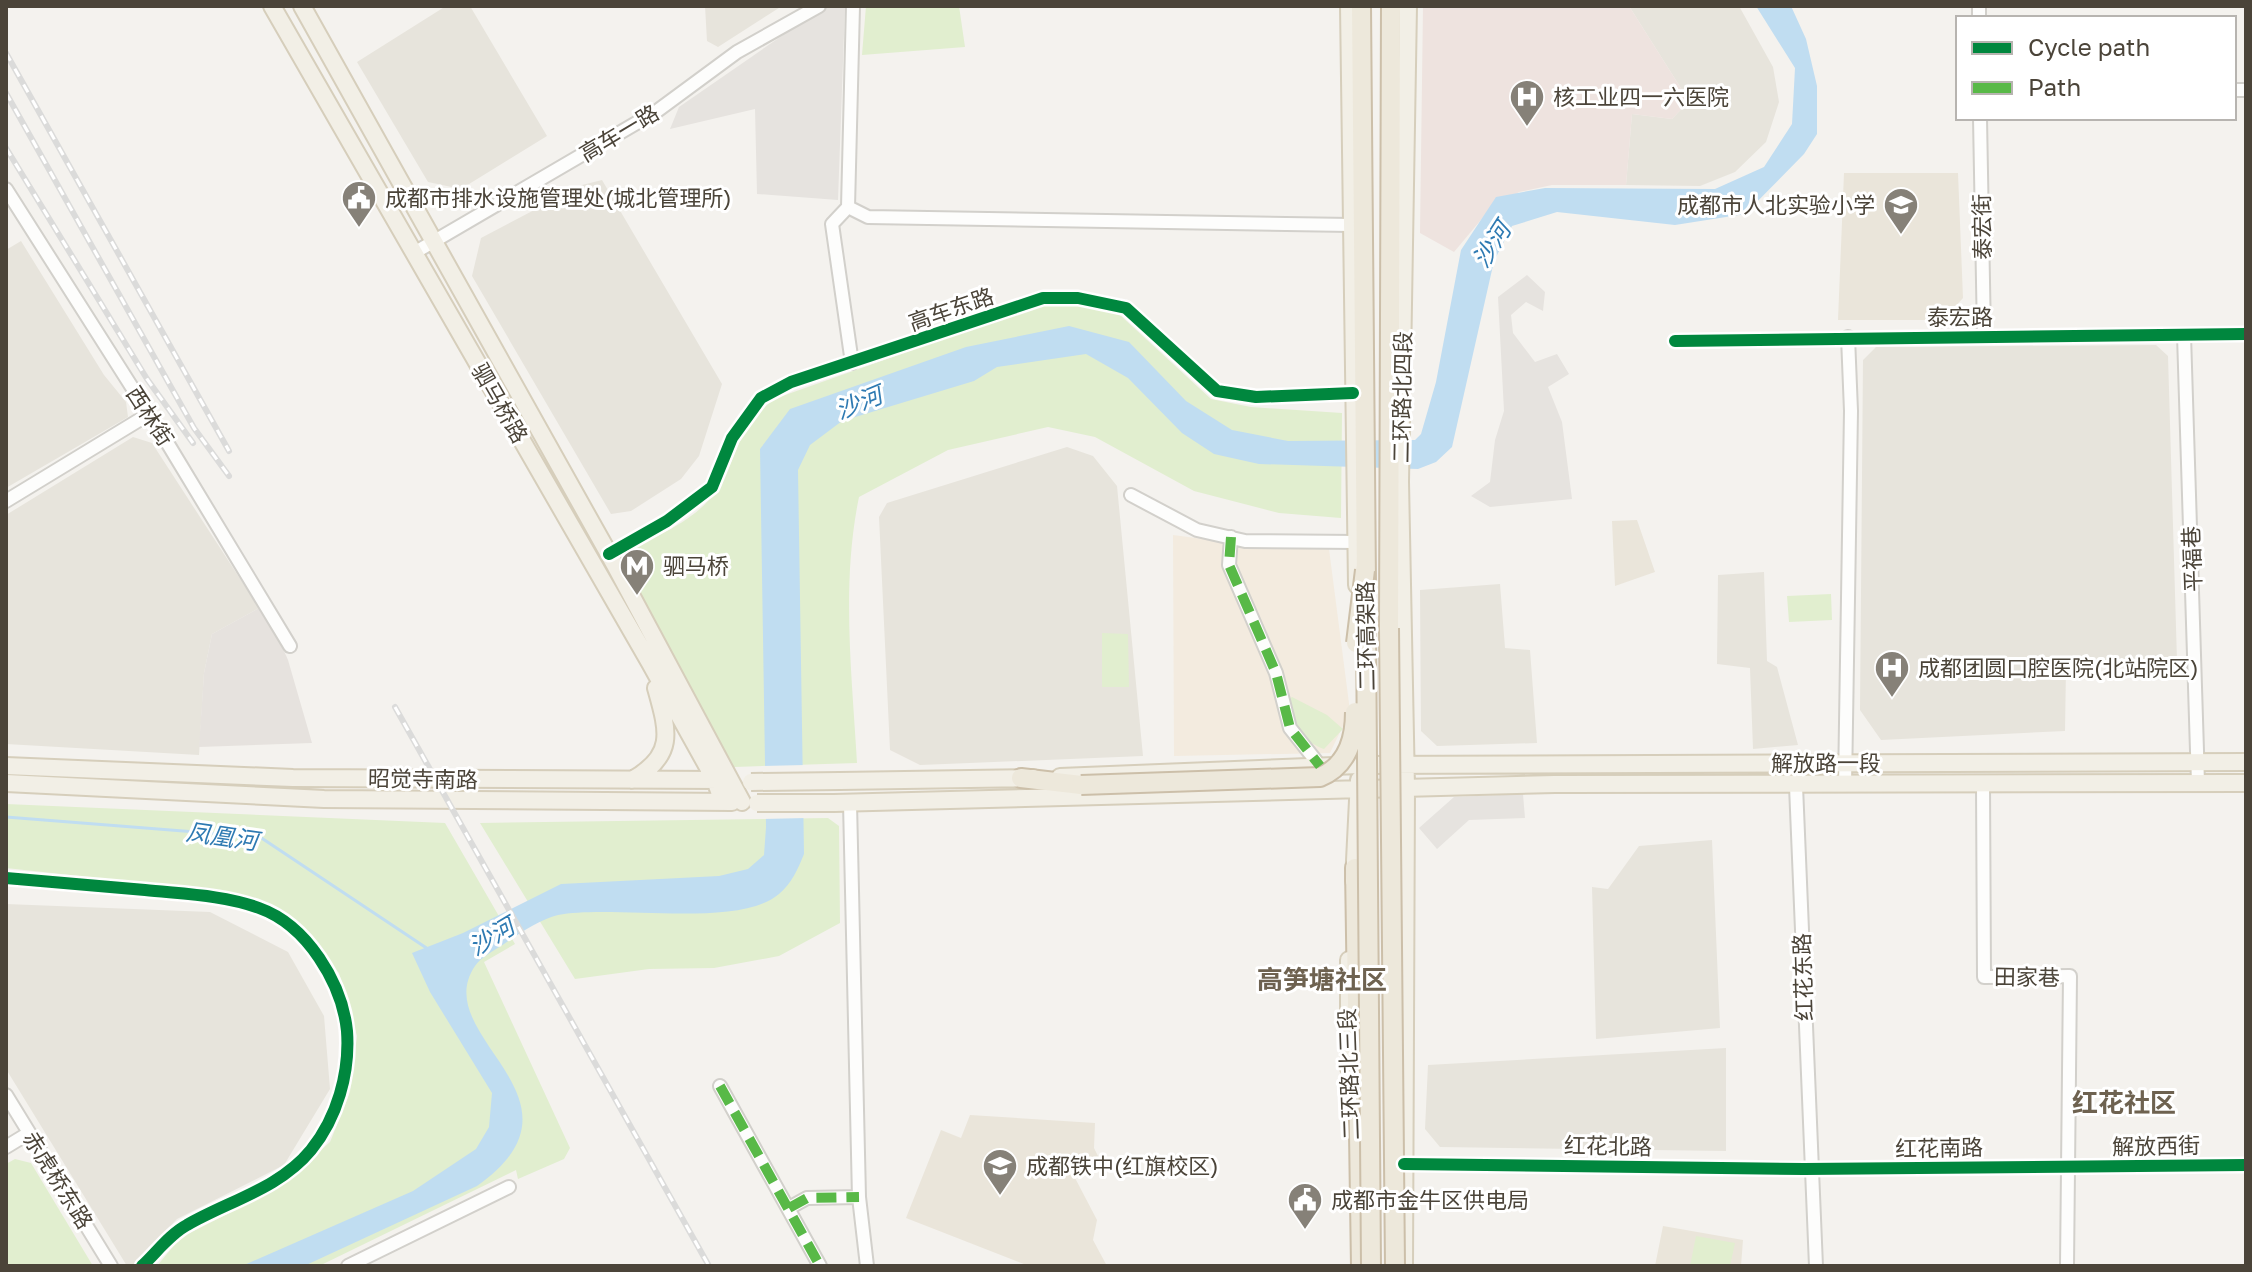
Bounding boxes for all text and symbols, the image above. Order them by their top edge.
legend [1956,16,2236,120]
text: Cycle path [2028,32,2150,61]
text: Path [2028,72,2081,101]
hospital icon: 核工业四一六医院 [1508,78,1546,128]
place label: 核工业四一六医院 [1553,83,1729,110]
street label: 高车一路 [574,98,663,167]
public building icon: 成都市排水设施管理处(城北管理所) [340,179,378,229]
place label: 成都市排水设施管理处(城北管理所) [385,184,732,211]
school or university icon: 成都市人北实验小学 [1882,186,1920,236]
place label: 成都市人北实验小学 [1677,191,1875,218]
street label: 泰宏街 [1967,194,1996,260]
water label: 沙河 [1466,213,1518,272]
street label: 高车东路 [905,281,997,336]
street label: 泰宏路 [1927,303,1993,330]
street label: 二环路北四段 [1387,331,1416,463]
street label: 驷马桥路 [467,358,534,448]
water label: 沙河 [831,378,890,424]
street label: 西林街 [121,381,180,451]
street label: 平福巷 [2177,526,2206,592]
metro station icon: 驷马桥 [618,547,656,597]
place label: 驷马桥 [663,552,729,579]
street label: 二环高架路 [1351,581,1380,691]
hospital icon: 成都团圆口腔医院(北站院区) [1873,649,1911,699]
place label: 成都团圆口腔医院(北站院区) [1918,654,2199,681]
street label: 解放路一段 [1771,749,1881,776]
street label: 昭觉寺南路 [368,764,478,793]
water label: 凤凰河 [185,816,264,855]
water label: 沙河 [463,909,523,961]
street label: 红花东路 [1787,933,1818,1021]
street label: 田家巷 [1994,962,2060,991]
district label: 高笋塘社区 [1257,964,1387,995]
street label: 二环路北三段 [1333,1008,1364,1140]
district label: 红花社区 [2072,1087,2176,1118]
street label: 赤虎桥东路 [18,1126,99,1234]
street label: 红花北路 [1564,1131,1652,1160]
street label: 解放西街 [2112,1131,2200,1160]
street label: 红花南路 [1895,1133,1983,1162]
school or university icon: 成都铁中(红旗校区) [981,1147,1019,1197]
place label: 成都铁中(红旗校区) [1026,1152,1219,1179]
public building icon: 成都市金牛区供电局 [1286,1181,1324,1231]
place label: 成都市金牛区供电局 [1331,1186,1529,1213]

